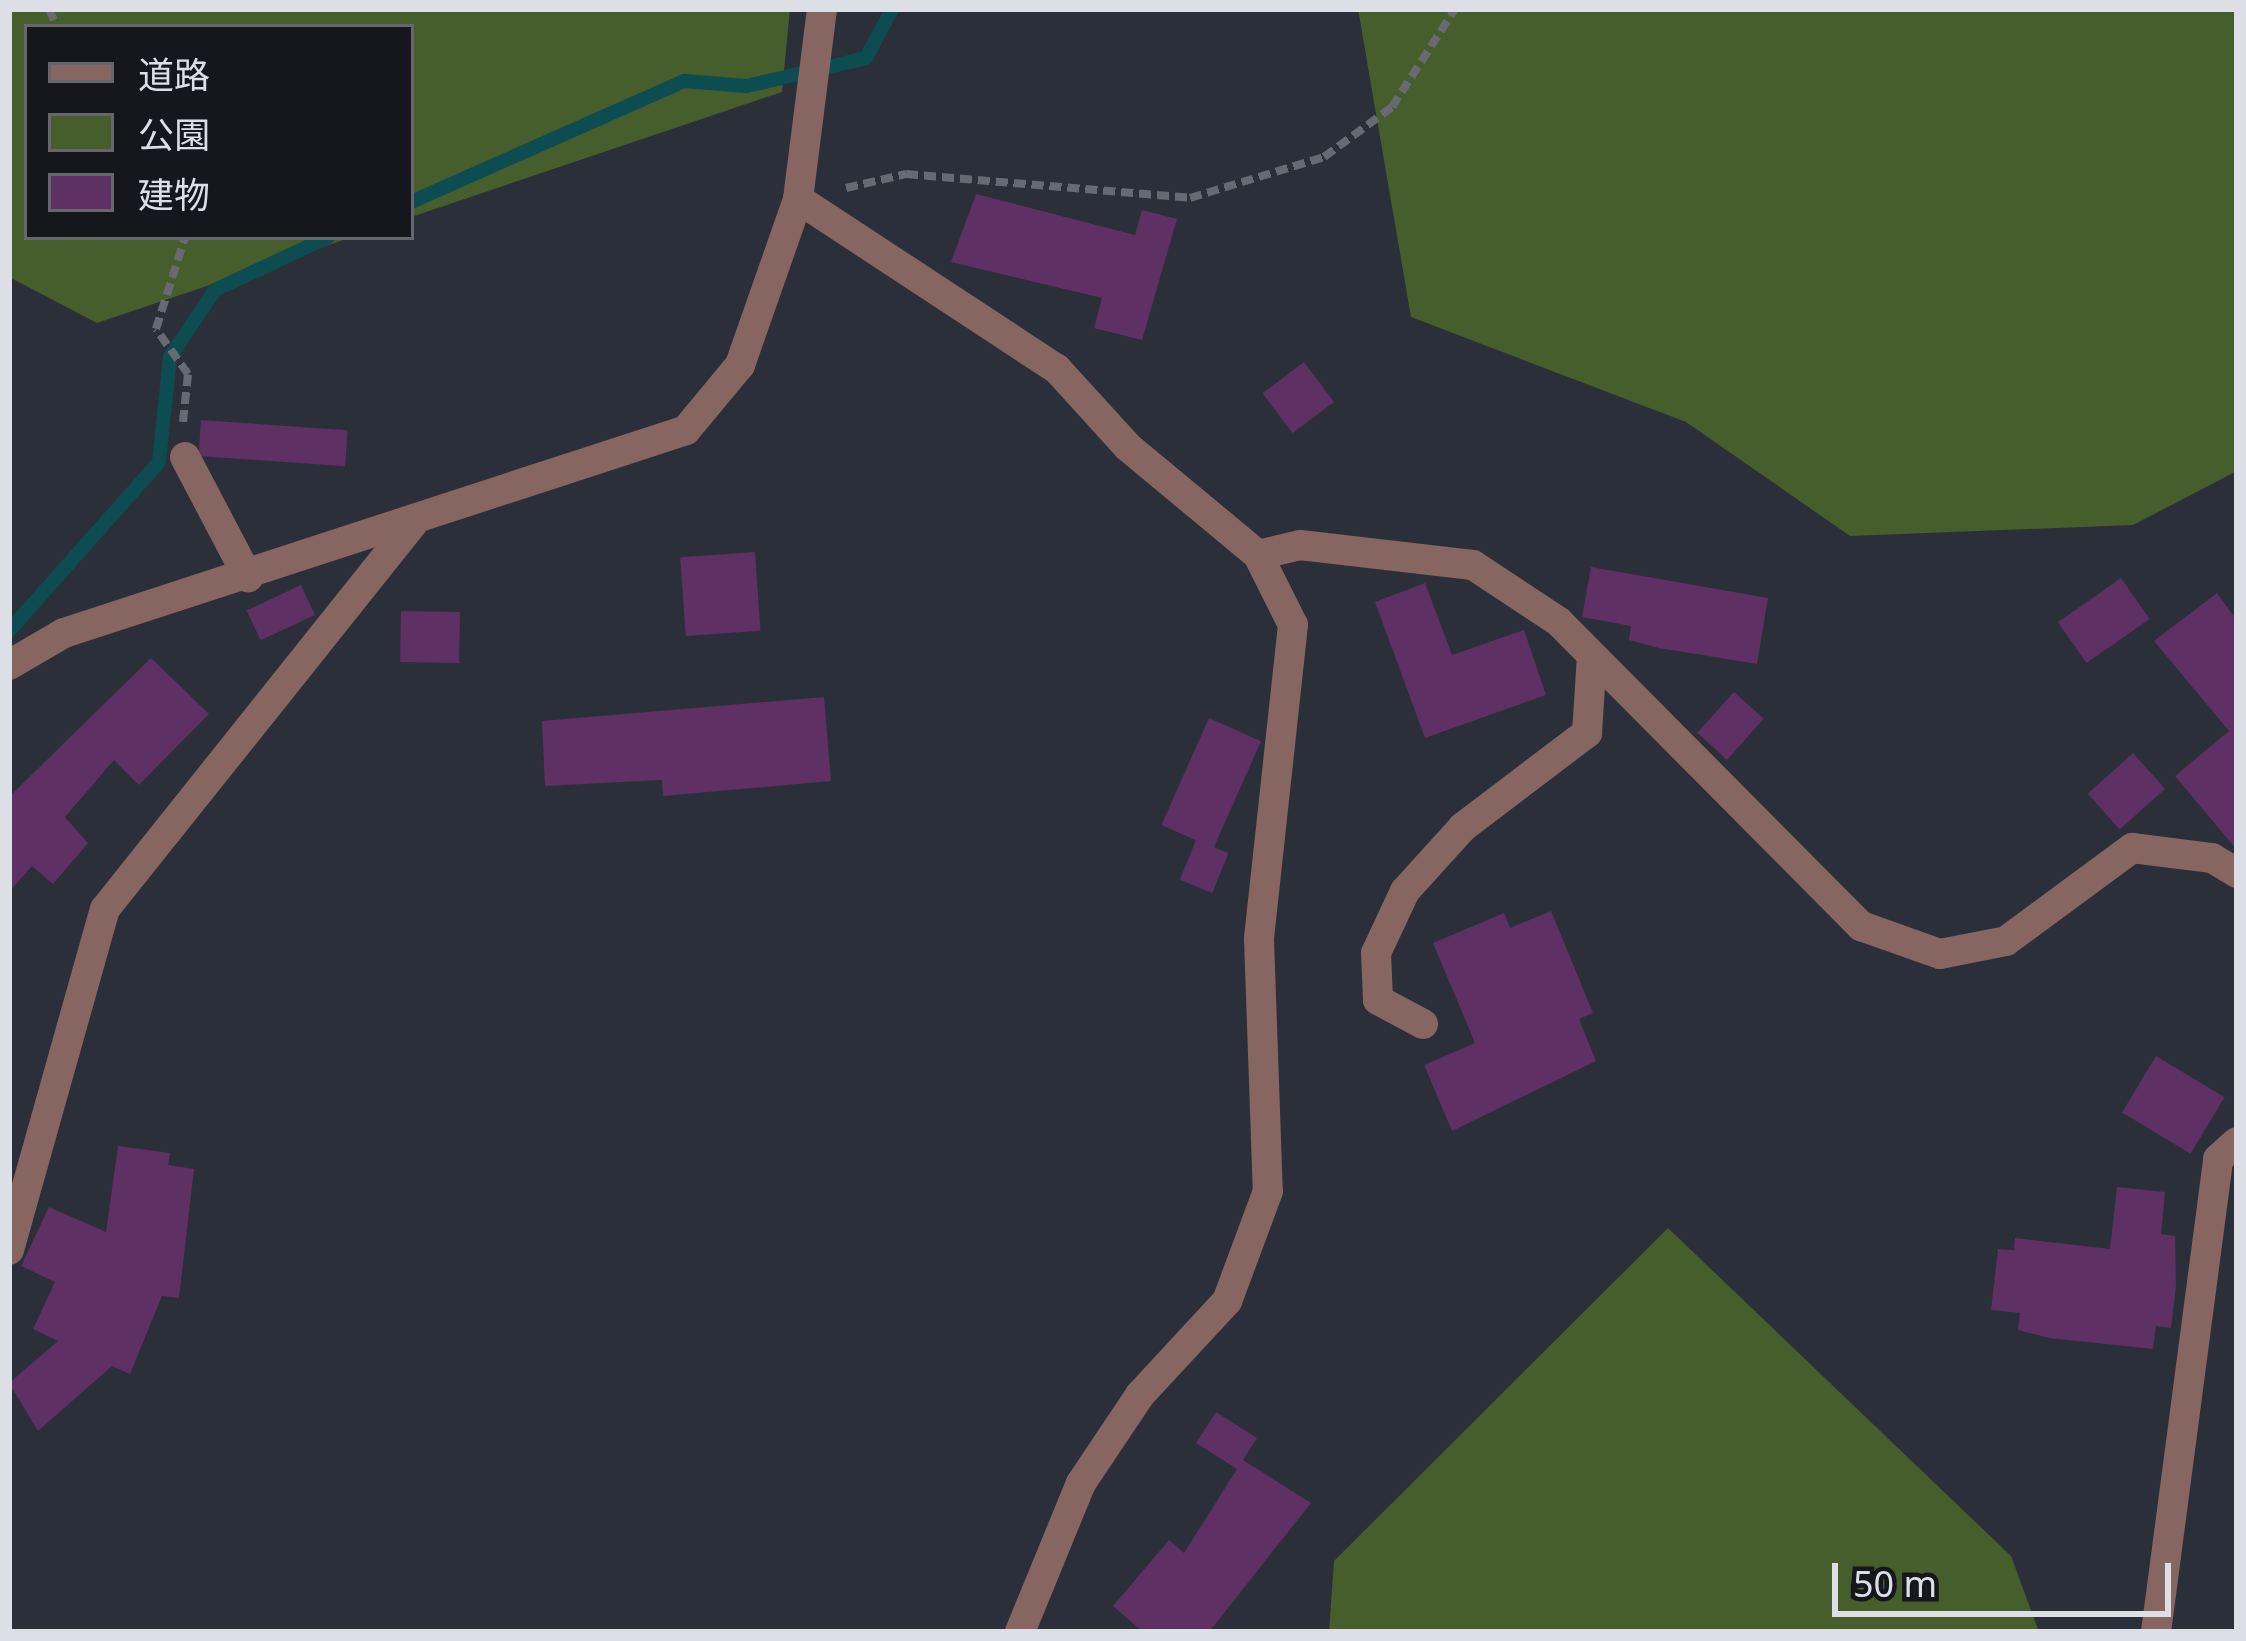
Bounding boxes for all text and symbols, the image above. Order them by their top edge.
legend [24,24,414,240]
text: 道路 [138,50,210,99]
text: 公園 [138,110,210,159]
text: 建物 [138,170,210,219]
scale bar [1838,1539,2177,1613]
text: 50 m [1853,1559,1937,1608]

